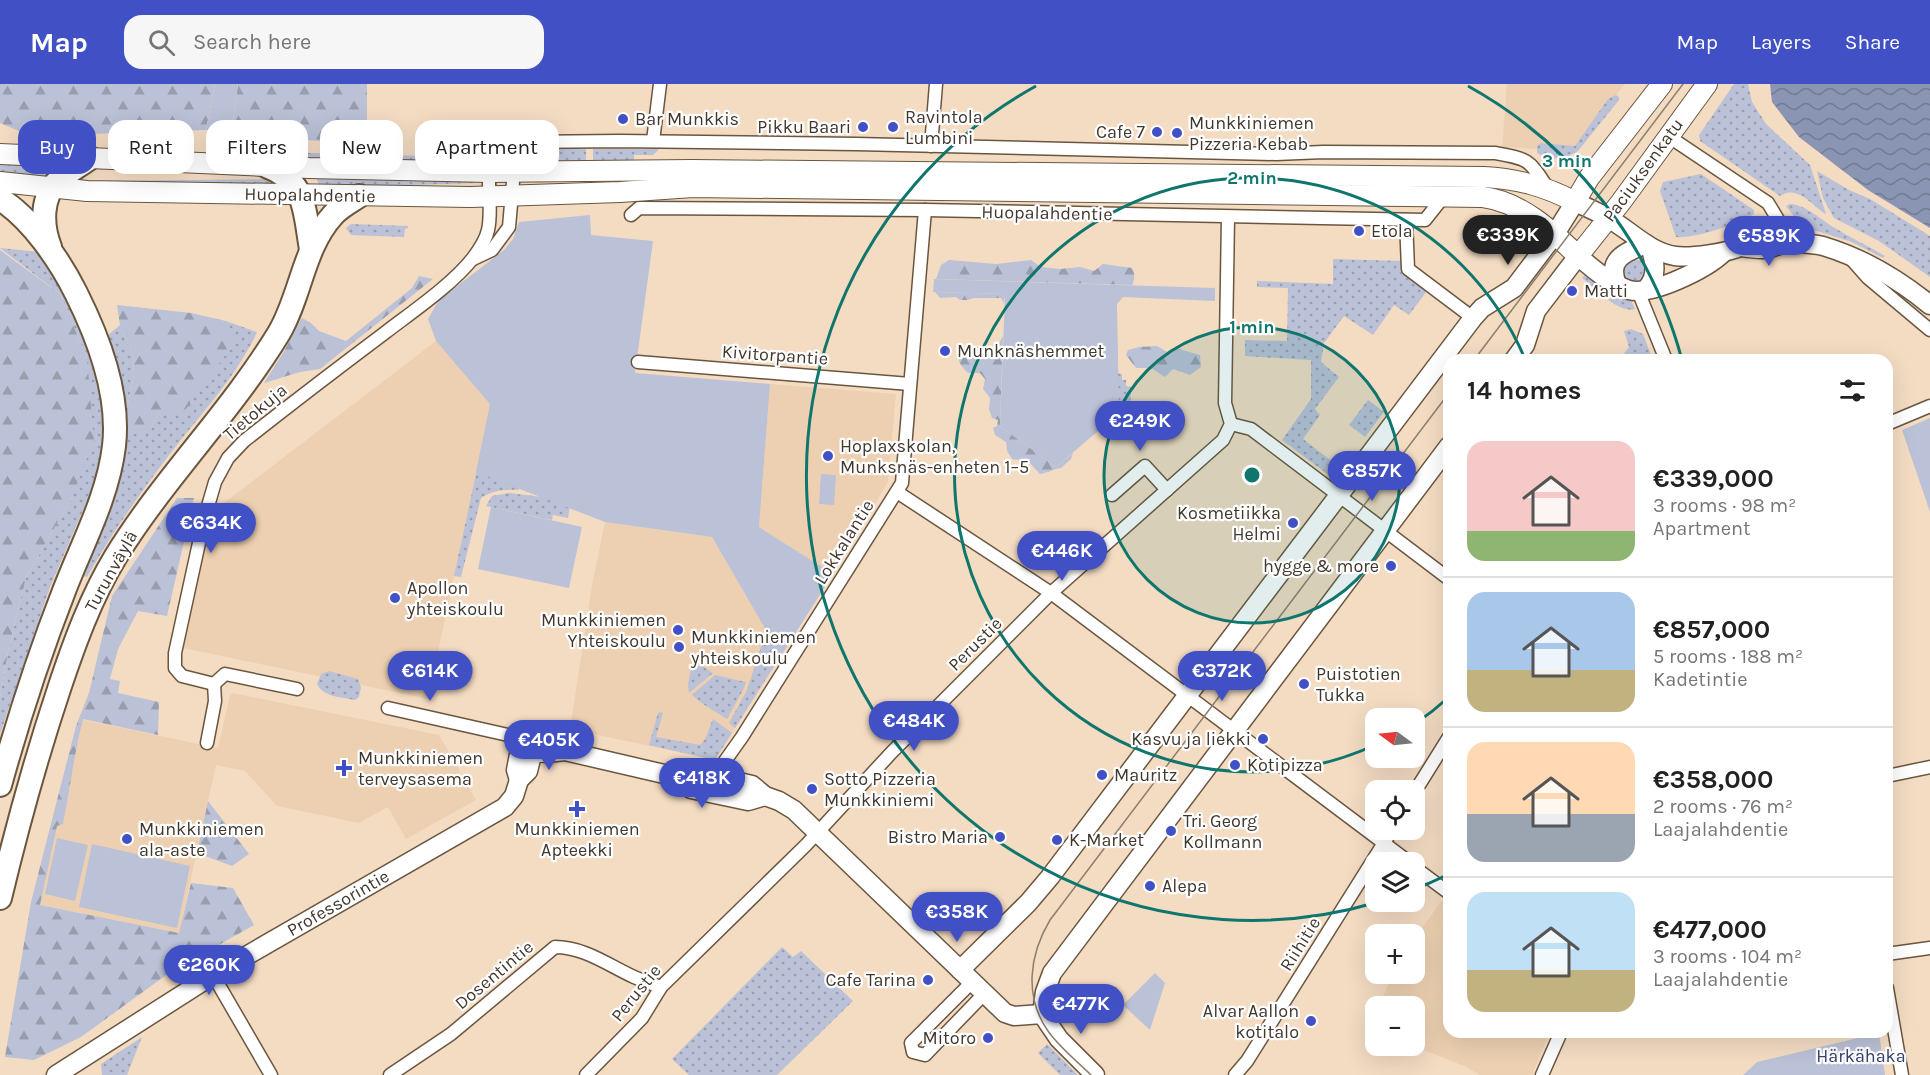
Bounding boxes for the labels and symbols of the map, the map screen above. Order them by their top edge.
place label: Ravintola Lumbini [905,106,983,149]
place label: Bar Munkkis [635,108,739,130]
marker: Bar Munkkis [616,112,630,126]
place label: Munkkiniemen Pizzeria Kebab [1189,112,1314,155]
street label: Paciuksenkatu [1598,114,1688,226]
place label: Pikku Baari [757,116,851,138]
marker: Pikku Baari [856,120,870,134]
marker: Ravintola Lumbini [886,120,900,134]
place label: Cafe 7 [1096,121,1146,143]
marker: Cafe 7 [1150,125,1164,139]
marker: Munkkiniemen Pizzeria Kebab [1170,126,1184,140]
text: 3 min [1542,150,1592,172]
text: 2 min [1227,167,1277,189]
street label: Huopalahdentie [244,183,376,207]
street label: Huopalahdentie [981,201,1113,225]
pin: €339K [1466,215,1550,266]
pin: €589K [1727,216,1811,267]
place label: Etola [1371,220,1413,242]
marker: Etola [1352,224,1366,238]
place label: Matti [1584,280,1628,302]
marker: Matti [1565,284,1579,298]
text: 1 min [1229,316,1275,338]
street label: Kivitorpantie [721,340,829,370]
place label: Munknäshemmet [957,340,1104,362]
marker: Munknäshemmet [938,344,952,358]
street label: Tietokuja [219,379,291,445]
pin: €249K [1098,401,1182,452]
place label: Hoplaxskolan, Munksnäs-enheten 1–5 [840,435,1029,478]
marker: Hoplaxskolan, Munksnäs-enheten 1–5 [821,449,835,463]
pin: €857K [1330,451,1414,502]
centre of rings [1242,465,1262,485]
street label: Lokkalantie [809,496,879,588]
place label: Kosmetiikka Helmi [1177,502,1281,545]
pin: €634K [169,503,253,554]
marker: Kosmetiikka Helmi [1286,516,1300,530]
street label: Turunväylä [80,527,142,615]
pin: €446K [1020,531,1104,582]
place label: hygge & more [1263,555,1379,577]
marker: hygge & more [1384,559,1398,573]
place label: Apollon yhteiskoulu [406,577,504,620]
marker: Apollon yhteiskoulu [388,591,402,605]
place label: Munkkiniemen Yhteiskoulu [541,609,666,652]
street label: Perustie [943,612,1007,676]
marker: Munkkiniemen Yhteiskoulu [671,623,685,637]
place label: Munkkiniemen yhteiskoulu [690,626,816,669]
marker: Munkkiniemen yhteiskoulu [672,640,686,654]
pin: €614K [388,651,472,702]
pin: €372K [1180,651,1264,702]
place label: Puistotien Tukka [1316,663,1401,706]
marker: Puistotien Tukka [1297,677,1311,691]
pin: €484K [872,701,956,752]
north arrow [1365,708,1425,768]
pin: €405K [507,720,591,771]
place label: Kasvu ja liekki [1131,728,1251,750]
marker: Kasvu ja liekki [1256,732,1270,746]
place label: Munkkiniemen terveysasema [358,747,483,790]
place label: Kotipizza [1247,754,1323,776]
pin: €418K [660,758,744,809]
marker: Kotipizza [1228,758,1242,772]
marker: Munkkiniemen terveysasema [335,759,353,777]
place label: Mauritz [1114,764,1177,786]
place label: Sotto Pizzeria Munkkiniemi [824,768,936,811]
marker: Mauritz [1095,768,1109,782]
marker: Sotto Pizzeria Munkkiniemi [805,782,819,796]
marker: Munkkiniemen Apteekki [570,802,584,816]
place label: Tri. Georg Kollmann [1183,810,1262,853]
place label: Munkkiniemen ala-aste [139,818,264,861]
place label: Munkkiniemen Apteekki [514,818,640,861]
marker: Tri. Georg Kollmann [1164,824,1178,838]
place label: Bistro Maria [888,826,988,848]
place label: K-Market [1069,829,1144,851]
marker: Bistro Maria [993,830,1007,844]
marker: Munkkiniemen ala-aste [120,832,134,846]
marker: K-Market [1050,833,1064,847]
street label: Professorintie [283,865,393,941]
place label: Alepa [1162,875,1207,897]
marker: Alepa [1143,879,1157,893]
pin: €358K [915,892,999,943]
street label: Riihitie [1275,913,1325,975]
street label: Dosentintie [450,936,538,1014]
pin: €260K [167,945,251,996]
street label: Perustie [606,960,666,1026]
place label: Cafe Tarina [825,969,916,991]
marker: Cafe Tarina [921,973,935,987]
pin: €477K [1039,984,1123,1035]
place label: Alvar Aallon kotitalo [1203,1000,1299,1043]
marker: Alvar Aallon kotitalo [1304,1014,1318,1028]
place label: Mitoro [922,1027,976,1049]
marker: Mitoro [981,1031,995,1045]
park label: Härkähaka [1816,1045,1906,1067]

